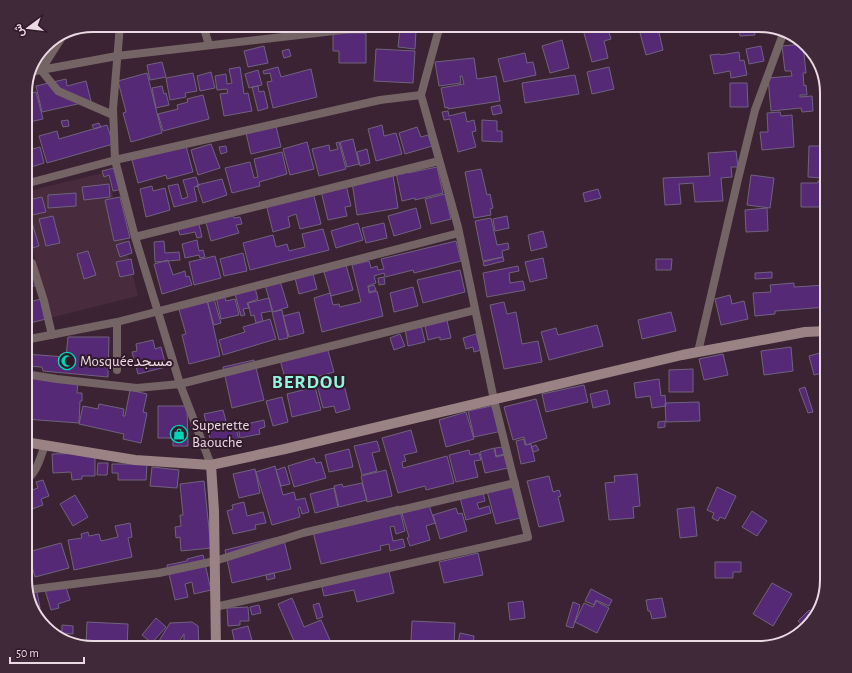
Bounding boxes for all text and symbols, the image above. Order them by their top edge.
north arrow [8,8,48,48]
text: ش [12,22,27,38]
mosque icon: Mosquéeمسجد [57,351,77,371]
place label: Mosquéeمسجد [80,354,172,370]
district label: BERDOU [272,373,346,392]
place label: Superette Baouche [192,418,249,450]
shop icon: Superette Baouche [169,424,189,444]
scale bar [10,639,84,665]
text: 50 m [16,647,39,659]

